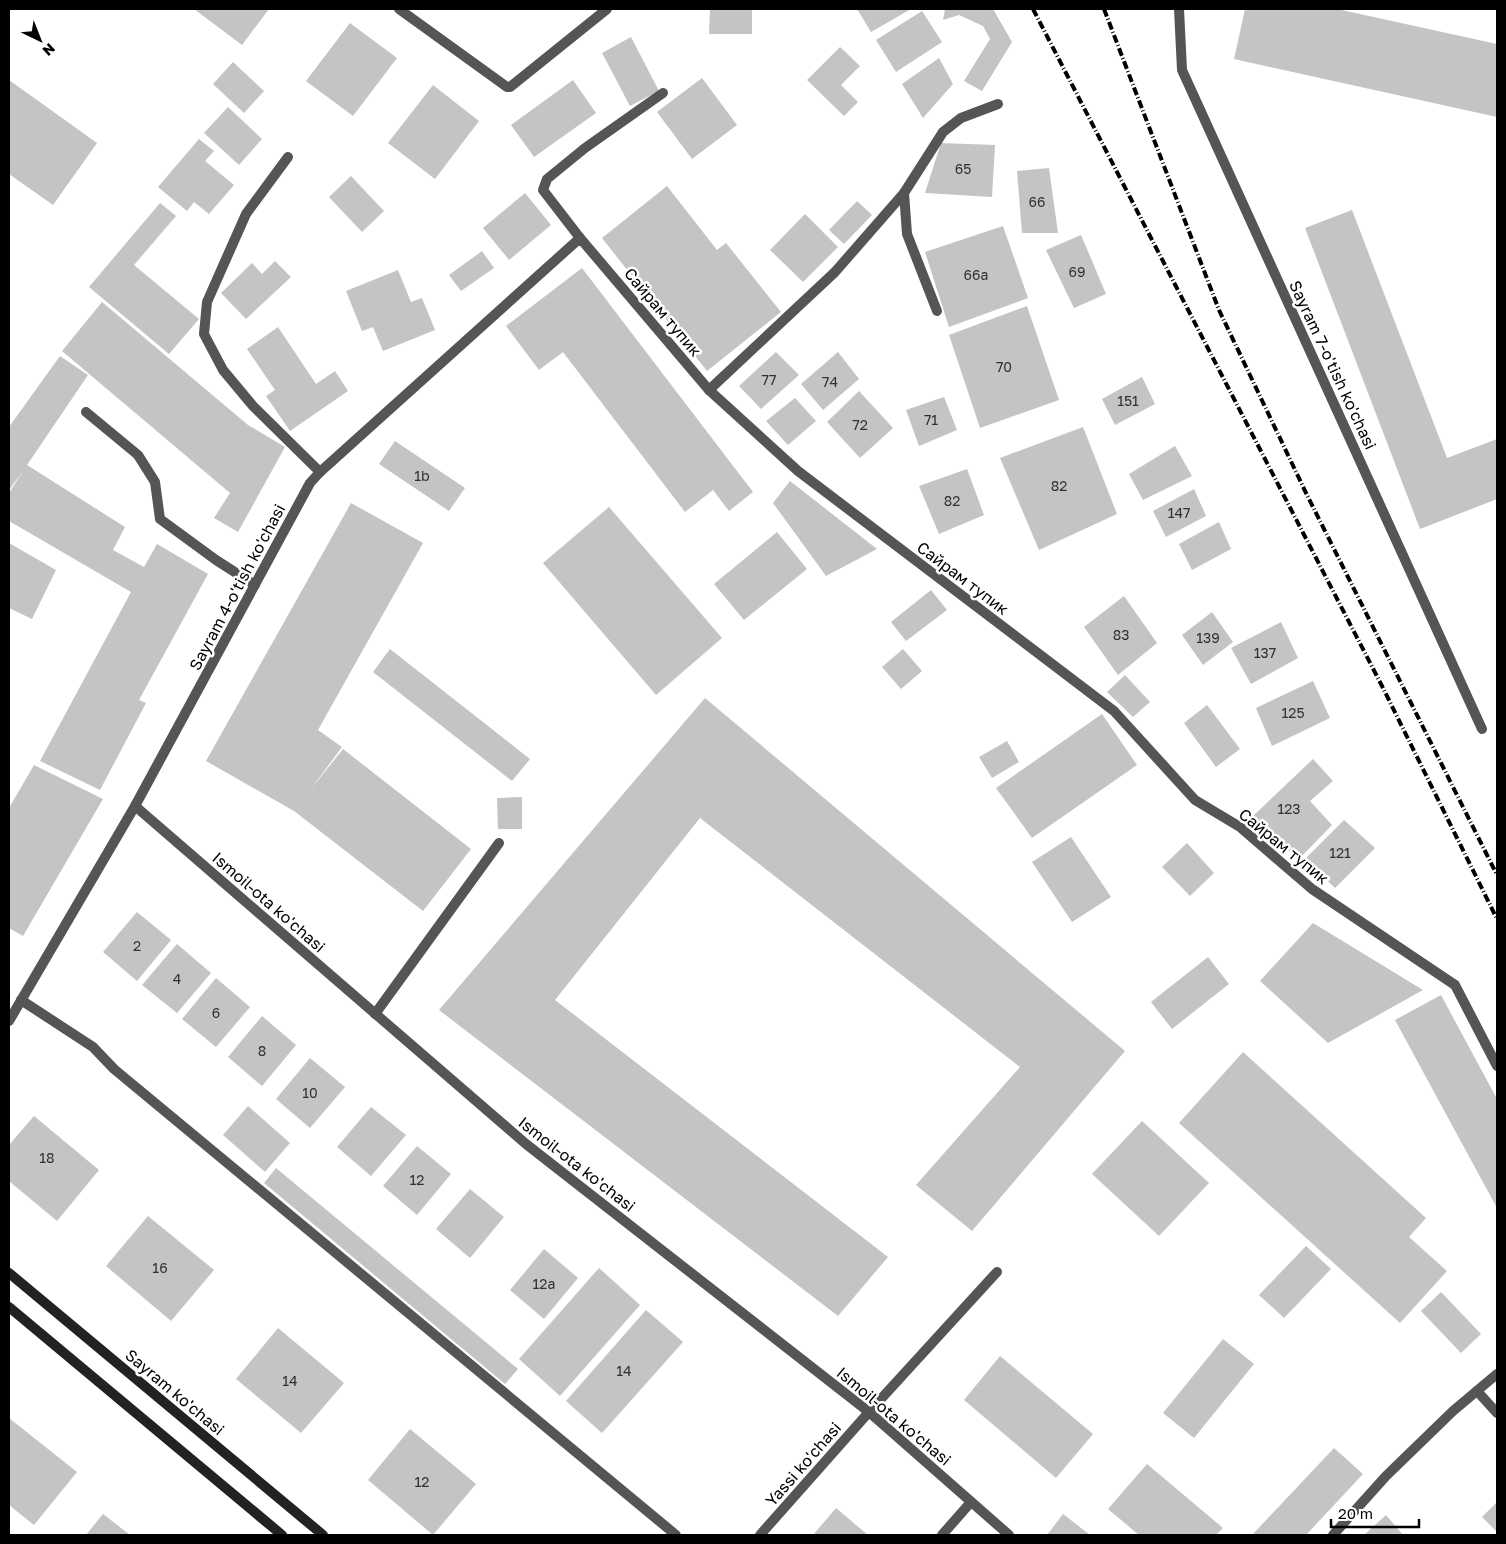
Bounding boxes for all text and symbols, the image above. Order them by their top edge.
north arrow [15,15,65,65]
text: N [40,40,59,60]
house number: 65 [955,160,971,177]
house number: 66 [1029,193,1045,210]
house number: 69 [1069,263,1085,280]
street label: Сайрам тупик [620,264,706,360]
house number: 66а [964,266,988,283]
street label: Sayram 7-o'tish ko'chasi [1285,277,1381,453]
house number: 70 [996,358,1012,375]
house number: 77 [762,371,776,388]
house number: 74 [822,373,838,390]
house number: 151 [1117,392,1139,409]
house number: 71 [924,411,938,428]
house number: 72 [852,416,868,433]
house number: 1b [414,467,430,484]
house number: 82 [1051,477,1067,494]
house number: 82 [944,492,960,509]
street label: Sayram 4-o'tish ko'chasi [185,500,289,674]
house number: 147 [1168,504,1190,521]
street label: Сайрам тупик [913,537,1013,619]
house number: 83 [1113,626,1129,643]
house number: 139 [1196,629,1220,646]
house number: 137 [1254,644,1276,661]
house number: 125 [1281,704,1305,721]
house number: 123 [1277,800,1301,817]
street label: Сайрам тупик [1235,804,1333,888]
house number: 121 [1329,844,1351,861]
street label: Ismoil-ota ko'chasi [208,848,330,956]
house number: 2 [133,937,141,954]
house number: 4 [173,970,181,987]
house number: 6 [212,1004,220,1021]
house number: 8 [258,1042,266,1059]
house number: 10 [302,1084,318,1101]
street label: Ismoil-ota ko'chasi [514,1112,640,1216]
house number: 18 [39,1149,55,1166]
house number: 12 [410,1171,424,1188]
house number: 16 [152,1259,168,1276]
house number: 12а [533,1275,555,1292]
street label: Sayram ko'chasi [121,1345,229,1439]
house number: 14 [616,1362,632,1379]
street label: Ismoil-ota ko'chasi [833,1362,955,1470]
house number: 14 [282,1372,298,1389]
street label: Yassi ko'chasi [761,1418,845,1510]
house number: 12 [415,1473,429,1490]
scale bar [1331,1496,1418,1528]
text: 20 m [1338,1504,1373,1522]

